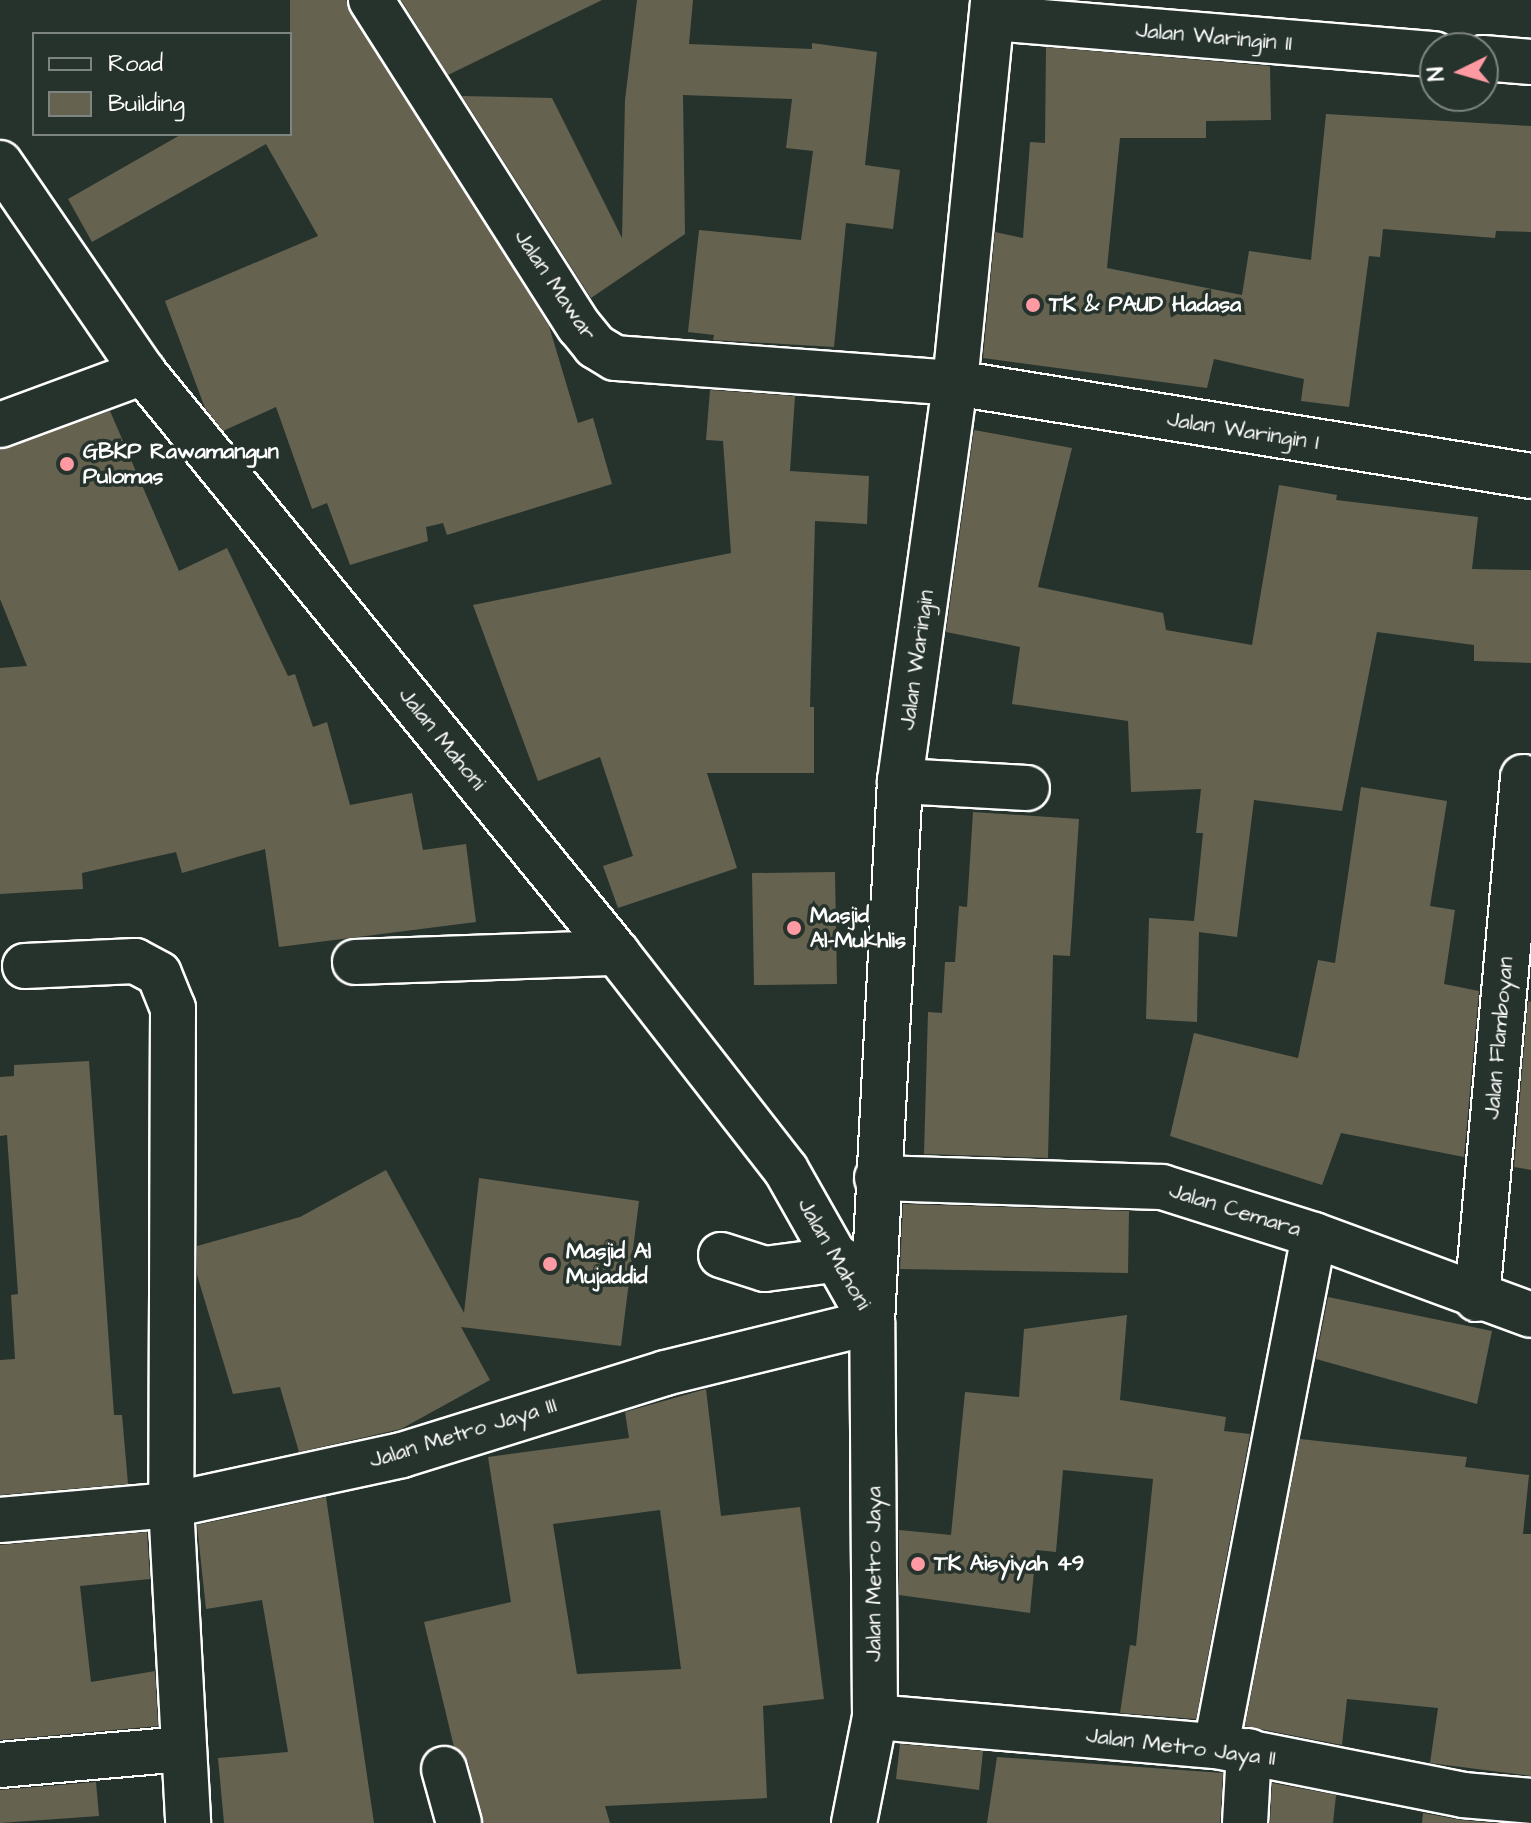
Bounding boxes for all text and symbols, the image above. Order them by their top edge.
street label: Jalan Waringin II [1135,17,1293,57]
legend [32,32,292,136]
north arrow [1419,32,1499,112]
text: Road [108,47,163,81]
text: N [1421,66,1453,82]
text: Building [108,87,185,121]
street label: Jalan Mawar [508,225,602,345]
place label: TK & PAUD Hadasa [1049,292,1241,318]
marker: TK & PAUD Hadasa [1024,296,1042,314]
street label: Jalan Waringin I [1165,406,1321,456]
place label: GBKP Rawamangun Pulomas [83,438,279,490]
marker: GBKP Rawamangun Pulomas [58,455,76,473]
street label: Jalan Waringin [894,588,940,732]
street label: Jalan Mahoni [393,682,491,796]
place label: Masjid Al-Mukhlis [810,902,906,954]
marker: Masjid Al-Mukhlis [785,919,803,937]
street label: Jalan Flamboyan [1479,956,1519,1120]
street label: Jalan Cemara [1166,1177,1304,1243]
street label: Jalan Mahoni [791,1194,877,1314]
place label: Masjid Al Mujaddid [566,1238,651,1290]
marker: Masjid Al Mujaddid [541,1255,559,1273]
street label: Jalan Metro Jaya III [366,1392,560,1474]
street label: Jalan Metro Jaya [861,1486,887,1662]
place label: TK Aisyiyah 49 [934,1551,1084,1577]
marker: TK Aisyiyah 49 [909,1555,927,1573]
street label: Jalan Metro Jaya II [1085,1722,1277,1772]

